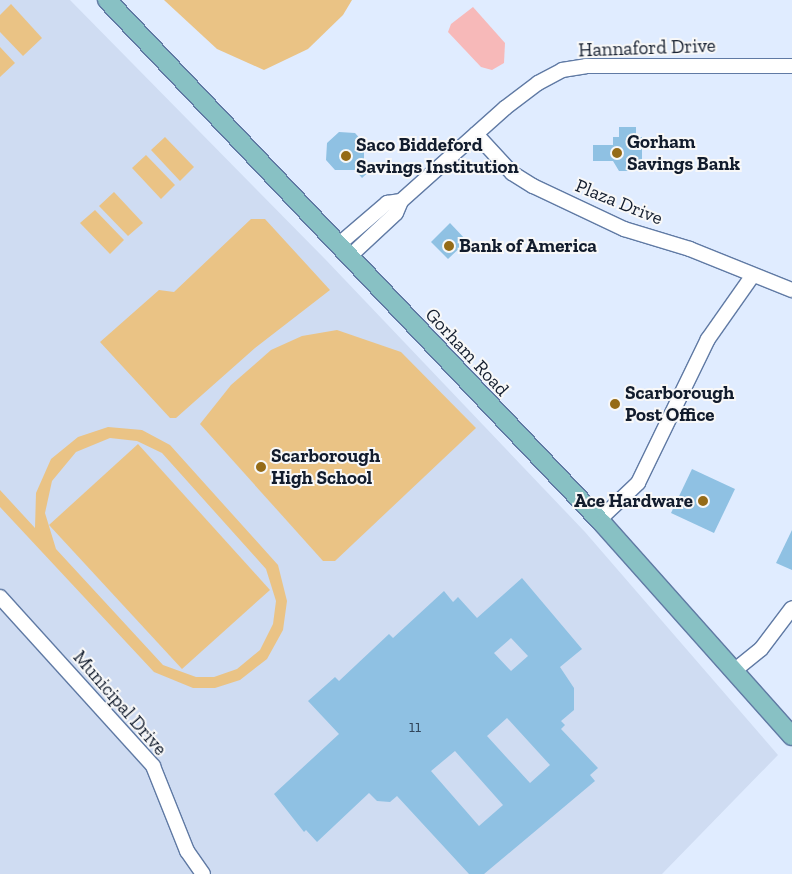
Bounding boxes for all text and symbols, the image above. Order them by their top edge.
street label: Hannaford Drive [578,34,716,62]
place label: Gorham Savings Bank [627,131,740,175]
place label: Saco Biddeford Savings Institution [356,134,519,178]
marker: Gorham Savings Bank [611,147,623,159]
marker: Saco Biddeford Savings Institution [340,150,352,162]
street label: Plaza Drive [572,174,666,230]
place label: Bank of America [459,235,597,257]
marker: Bank of America [443,240,455,252]
street label: Gorham Road [420,303,514,401]
place label: Scarborough Post Office [625,382,734,426]
marker: Scarborough Post Office [609,398,621,410]
place label: Scarborough High School [271,445,380,489]
marker: Scarborough High School [255,461,267,473]
place label: Ace Hardware [574,490,693,512]
marker: Ace Hardware [697,495,709,507]
street label: Municipal Drive [68,646,172,760]
house number: 11 [409,717,421,737]

